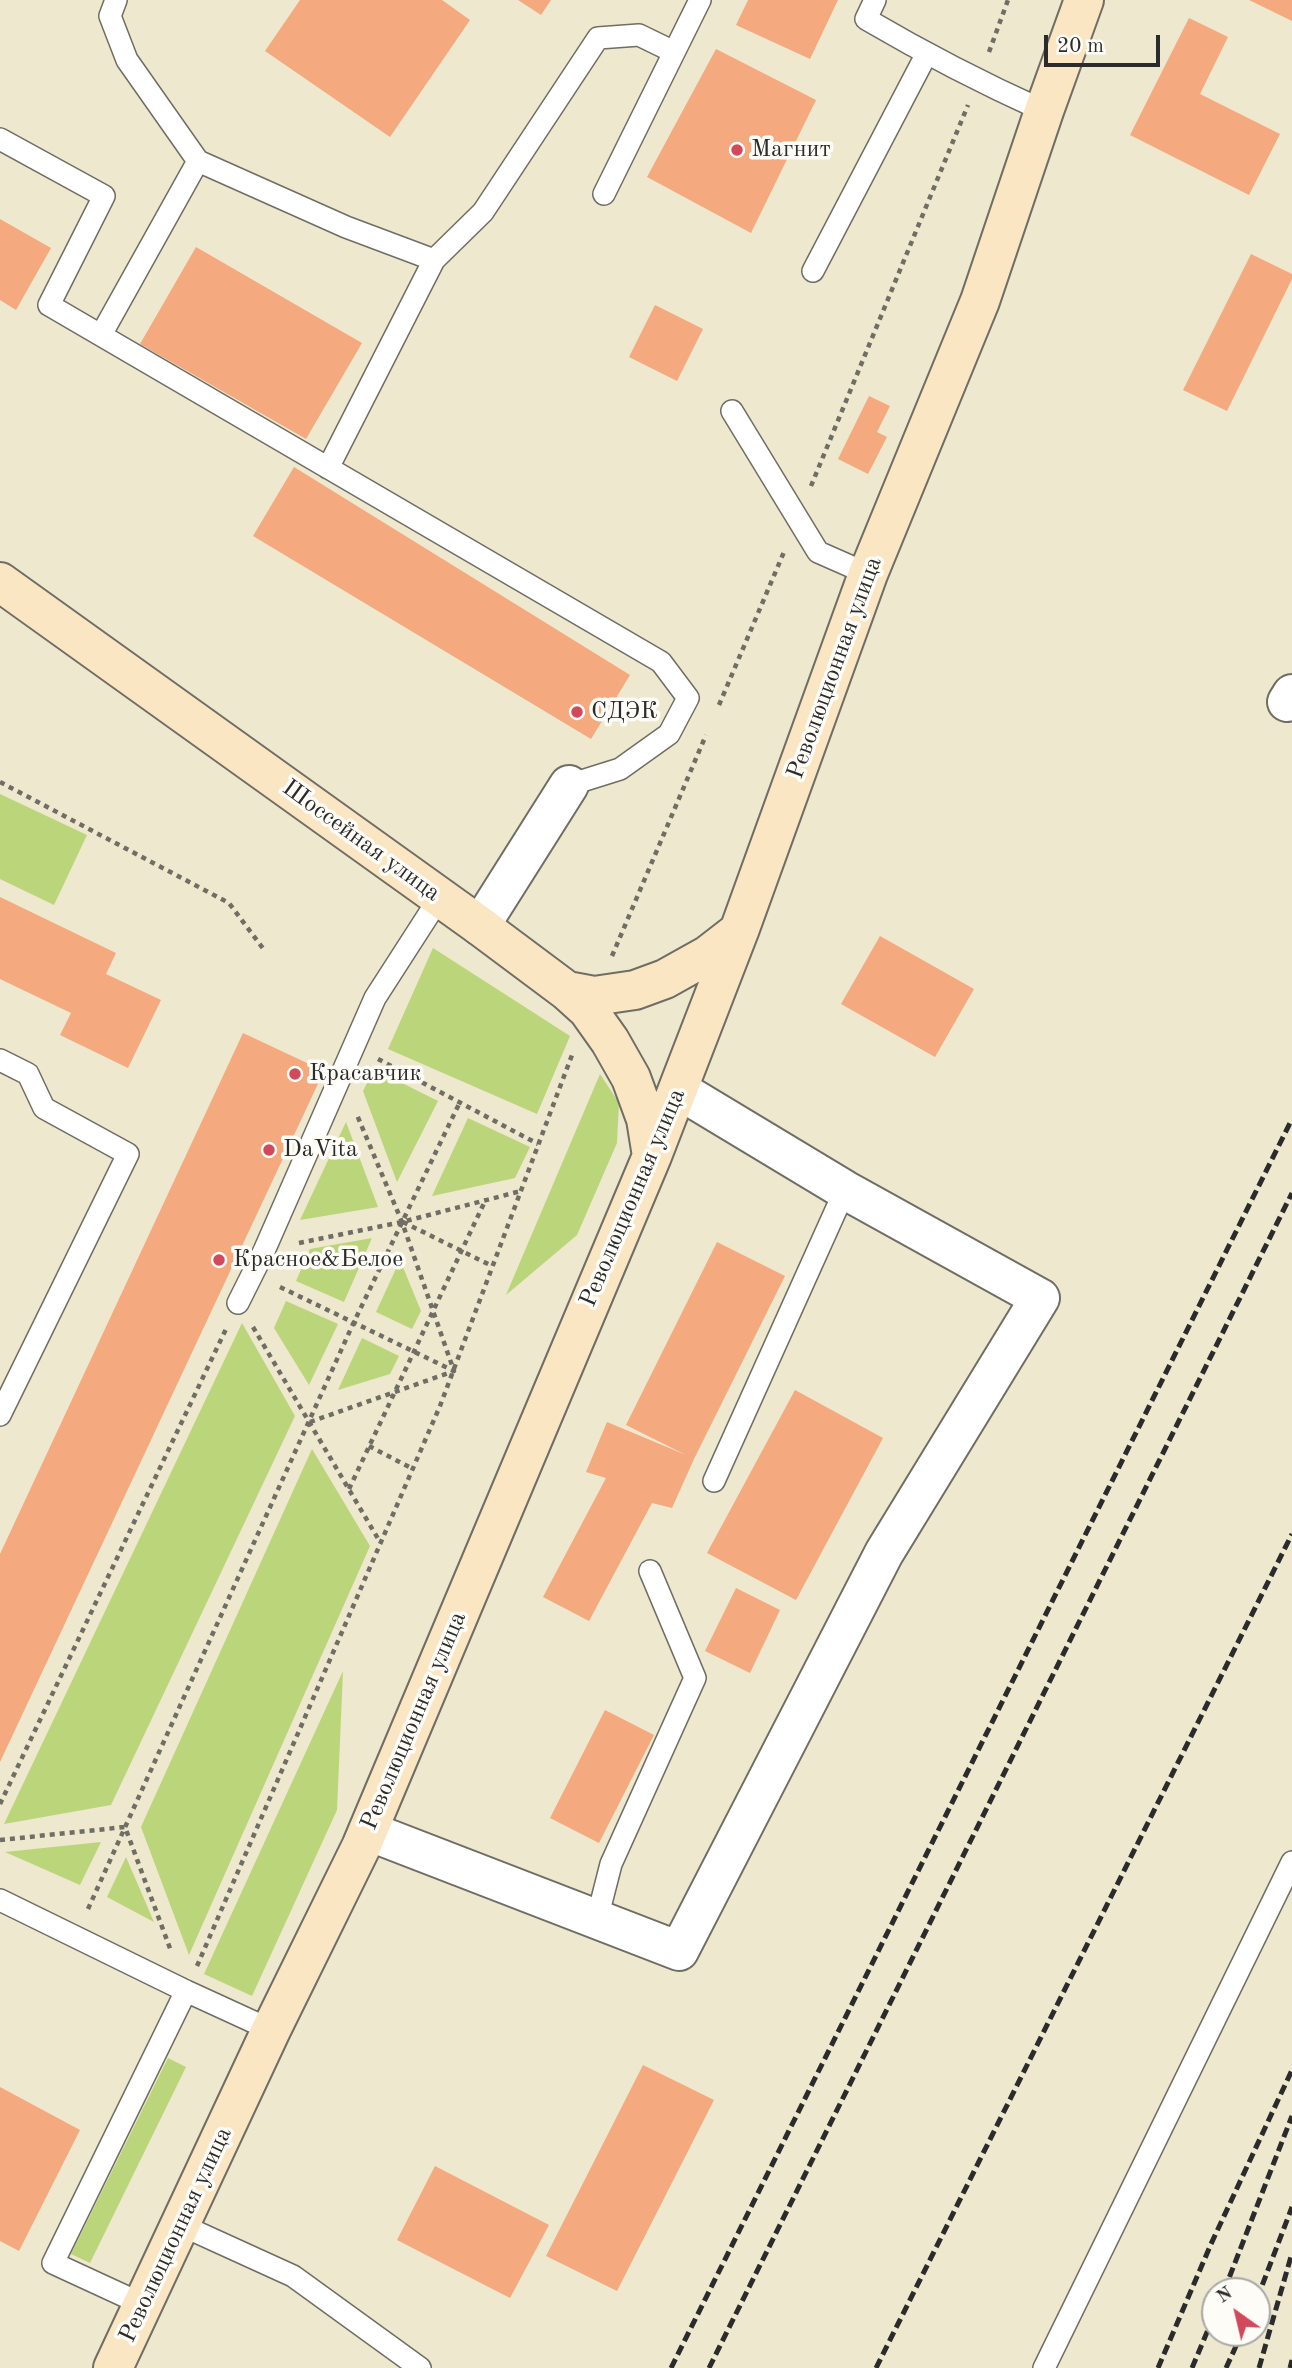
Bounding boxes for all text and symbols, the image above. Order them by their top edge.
scale bar [1047,21,1162,65]
text: 20 m [1057,36,1104,57]
place label: Магнит [751,136,831,164]
marker: Магнит [729,142,745,158]
street label: Революционная улица [781,553,889,783]
place label: СДЭК [591,698,658,726]
marker: СДЭК [569,704,585,720]
street label: Шоссейная улица [276,774,446,908]
place label: Красавчик [309,1060,422,1088]
marker: Красавчик [287,1066,303,1082]
street label: Революционная улица [574,1085,692,1311]
place label: DaVita [283,1136,358,1164]
marker: DaVita [261,1142,277,1158]
place label: Красное&Белое [233,1246,403,1274]
marker: Красное&Белое [211,1252,227,1268]
street label: Революционная улица [355,1608,473,1834]
street label: Революционная улица [113,2123,239,2347]
north arrow [1201,2277,1271,2347]
text: N [1214,2284,1236,2308]

